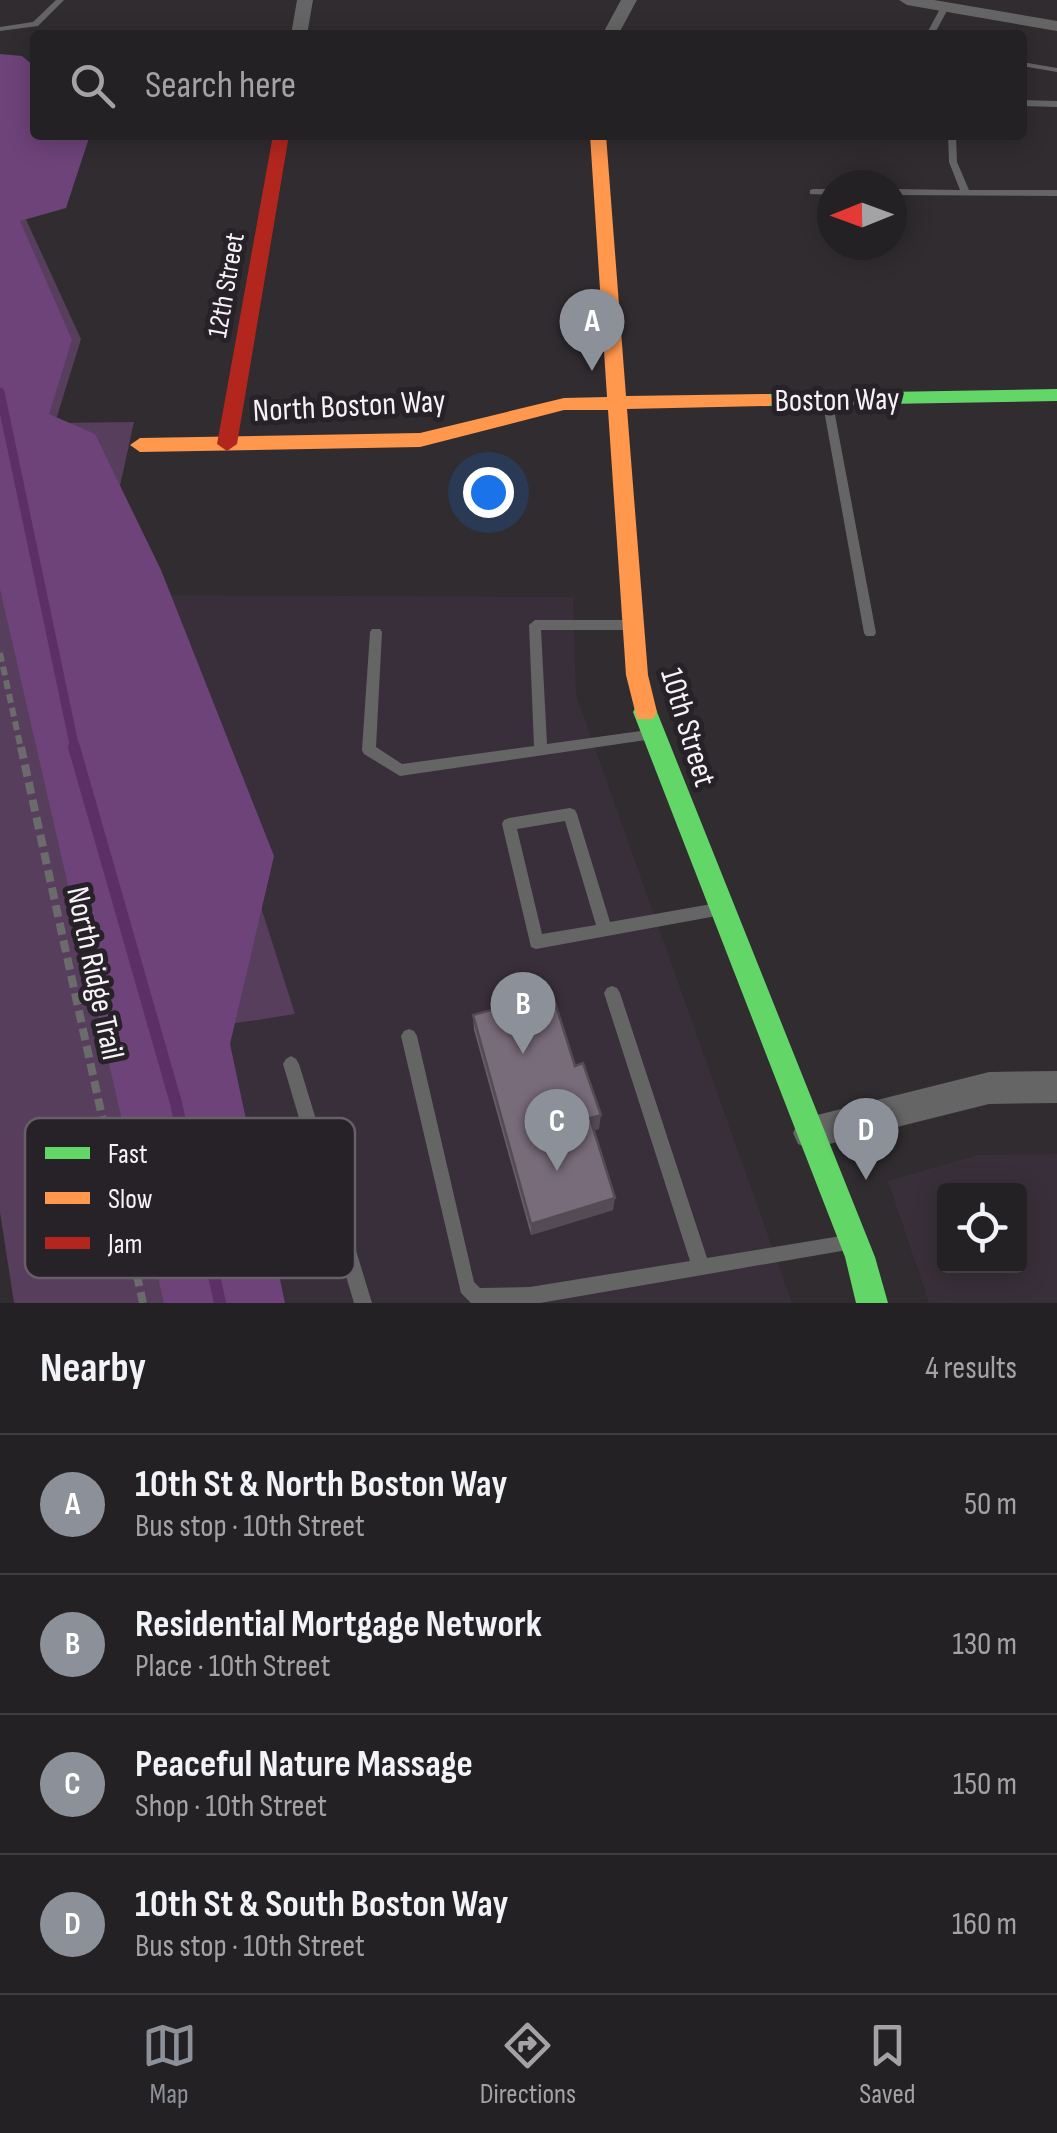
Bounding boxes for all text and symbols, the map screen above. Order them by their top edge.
search box [30,30,1027,140]
icon: search [65,58,120,113]
text: Search here [145,63,296,108]
north arrow [817,170,907,260]
street label: 12th Street [201,230,252,340]
pin: A [560,288,624,371]
street label: Boston Way [774,380,900,421]
street label: North Boston Way [252,382,446,431]
your location [463,467,514,518]
street label: 10th Street [651,664,724,791]
street label: North Ridge Trail [57,883,132,1063]
pin: B [490,972,556,1054]
pin: C [524,1088,590,1171]
pin: D [834,1098,898,1180]
legend [25,1118,355,1278]
text: Fast [108,1138,147,1171]
text: Slow [108,1183,153,1216]
map controls [937,1183,1027,1273]
button: locate [937,1183,1027,1273]
text: Jam [107,1228,143,1261]
text: Nearby [40,1343,146,1394]
text: 4 results [925,1349,1017,1388]
text: 10th St & North Boston Way [135,1462,507,1507]
text: A [65,1485,80,1524]
text: 50 m [964,1485,1017,1524]
text: Bus stop · 10th Street [135,1507,365,1546]
text: Residential Mortgage Network [135,1602,542,1647]
text: B [65,1625,80,1664]
text: 130 m [952,1625,1017,1664]
text: Place · 10th Street [135,1647,330,1686]
text: Peaceful Nature Massage [135,1742,473,1787]
text: C [64,1765,81,1804]
text: 150 m [953,1765,1017,1804]
text: Shop · 10th Street [135,1787,327,1826]
text: 10th St & South Boston Way [135,1882,508,1927]
text: D [64,1905,81,1944]
text: 160 m [952,1905,1017,1944]
text: Bus stop · 10th Street [135,1927,365,1966]
tab: Map [142,2018,197,2111]
tab: Directions [480,2018,576,2111]
tab: Saved [859,2018,915,2111]

